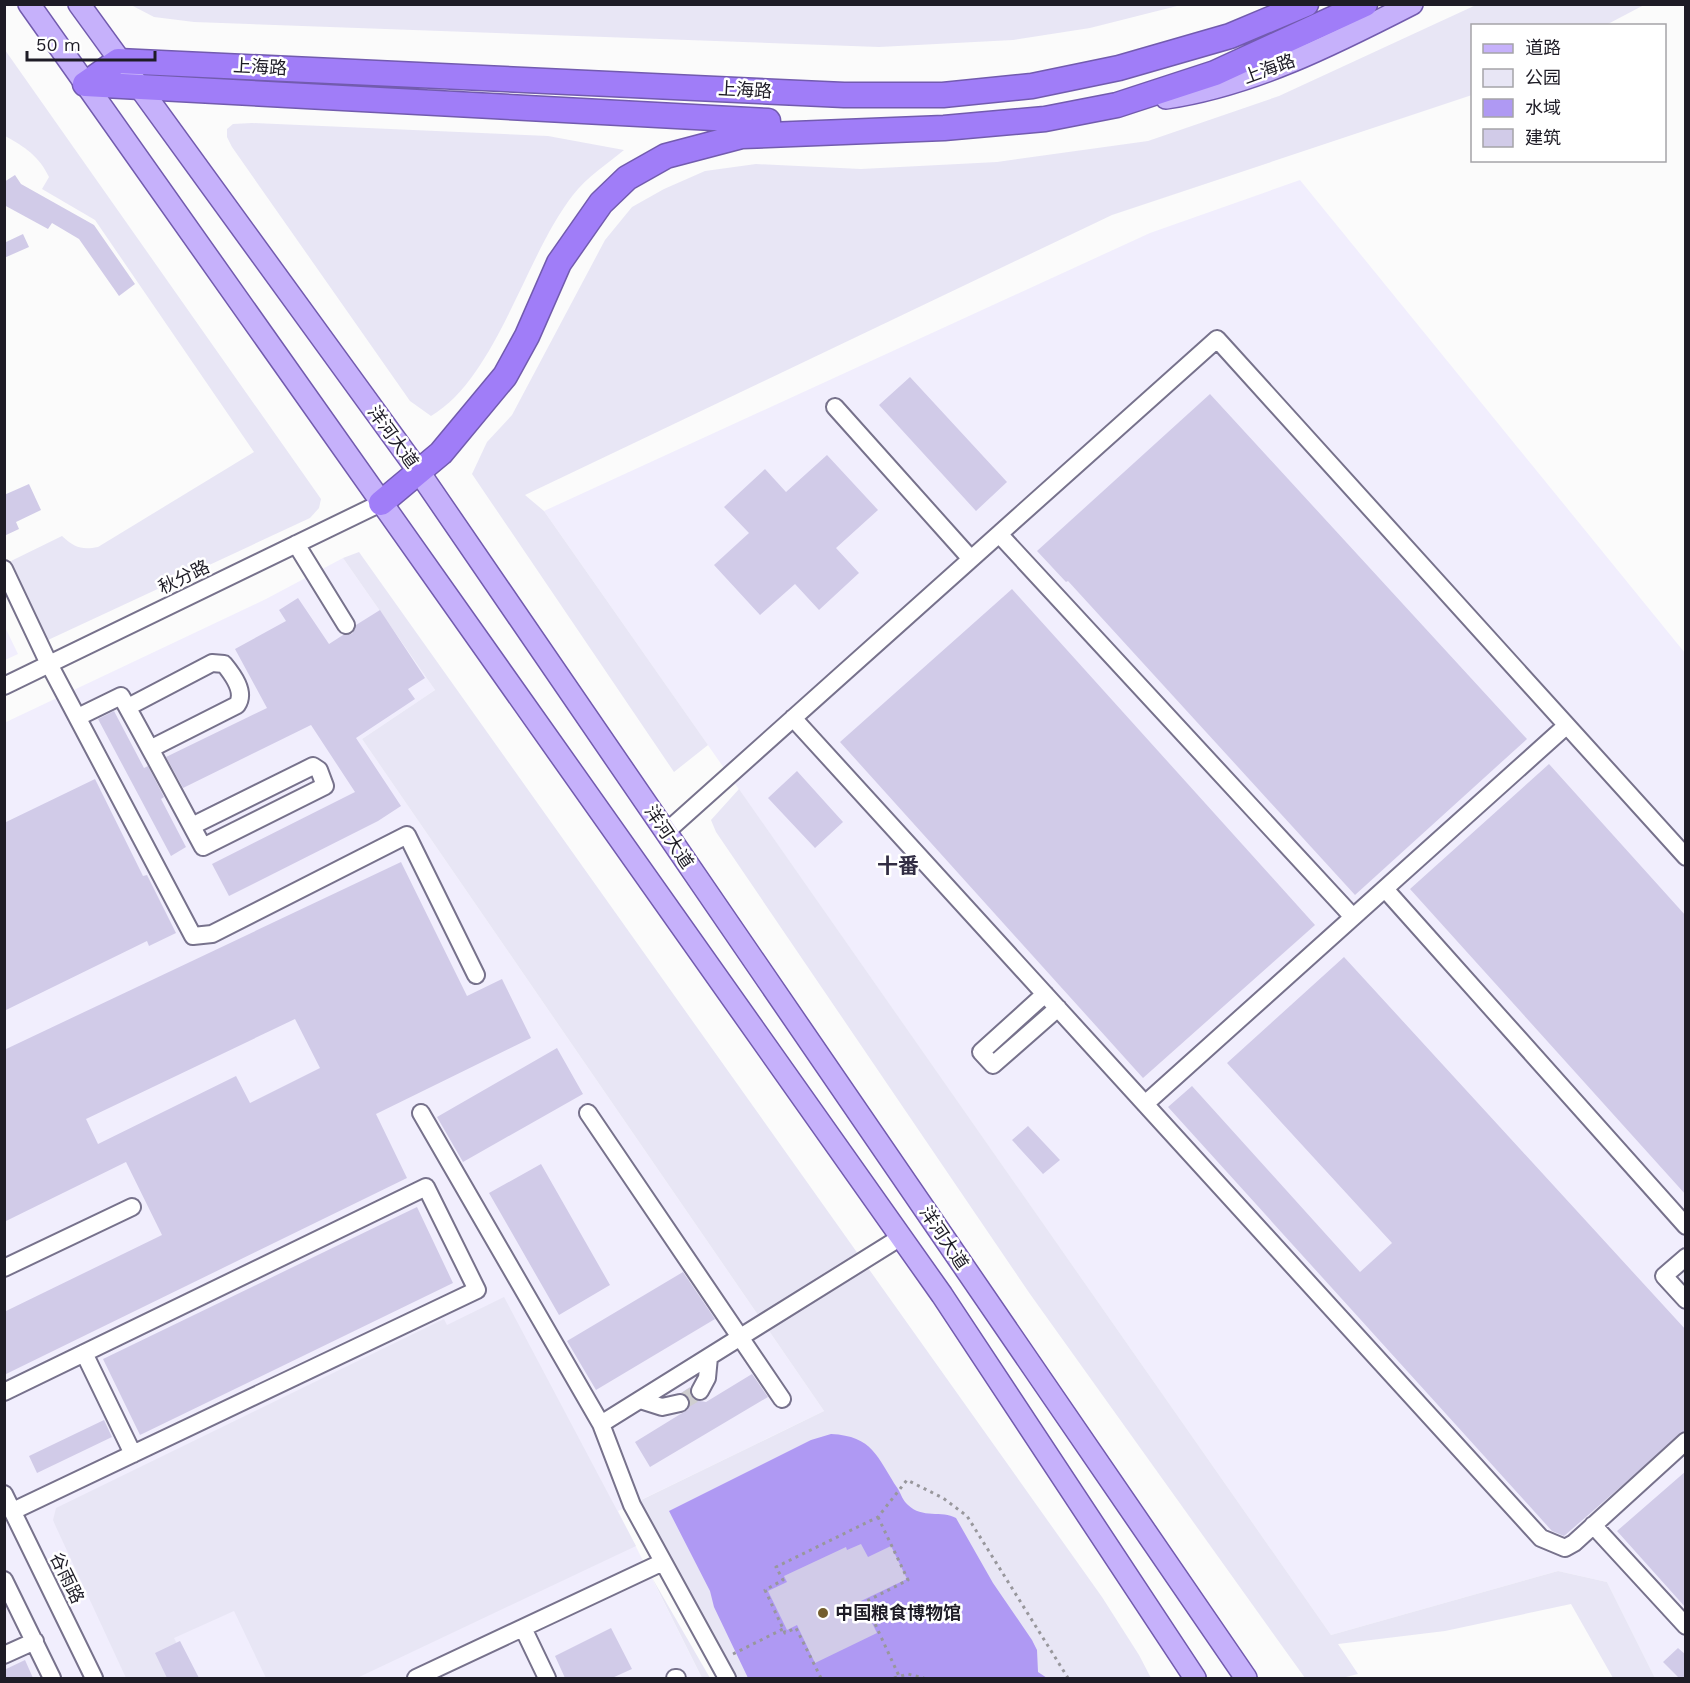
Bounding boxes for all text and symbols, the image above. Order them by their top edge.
scale bar [27,24,154,62]
legend [1471,24,1666,162]
text: 50 m [36,34,81,55]
text: 道路 [1525,37,1561,58]
street label: 上海路 [1240,49,1298,88]
street label: 上海路 [233,55,288,78]
text: 公园 [1525,67,1561,88]
street label: 上海路 [718,78,773,101]
text: 水域 [1525,97,1561,118]
text: 建筑 [1525,127,1561,148]
street label: 洋河大道 [364,401,423,472]
street label: 秋分路 [155,555,213,598]
street label: 洋河大道 [641,801,698,872]
district label: 十番 [877,853,919,878]
street label: 洋河大道 [916,1202,973,1273]
street label: 谷雨路 [46,1549,89,1607]
place label: 中国粮食博物馆 [835,1602,961,1623]
marker: 中国粮食博物馆 [816,1606,830,1620]

